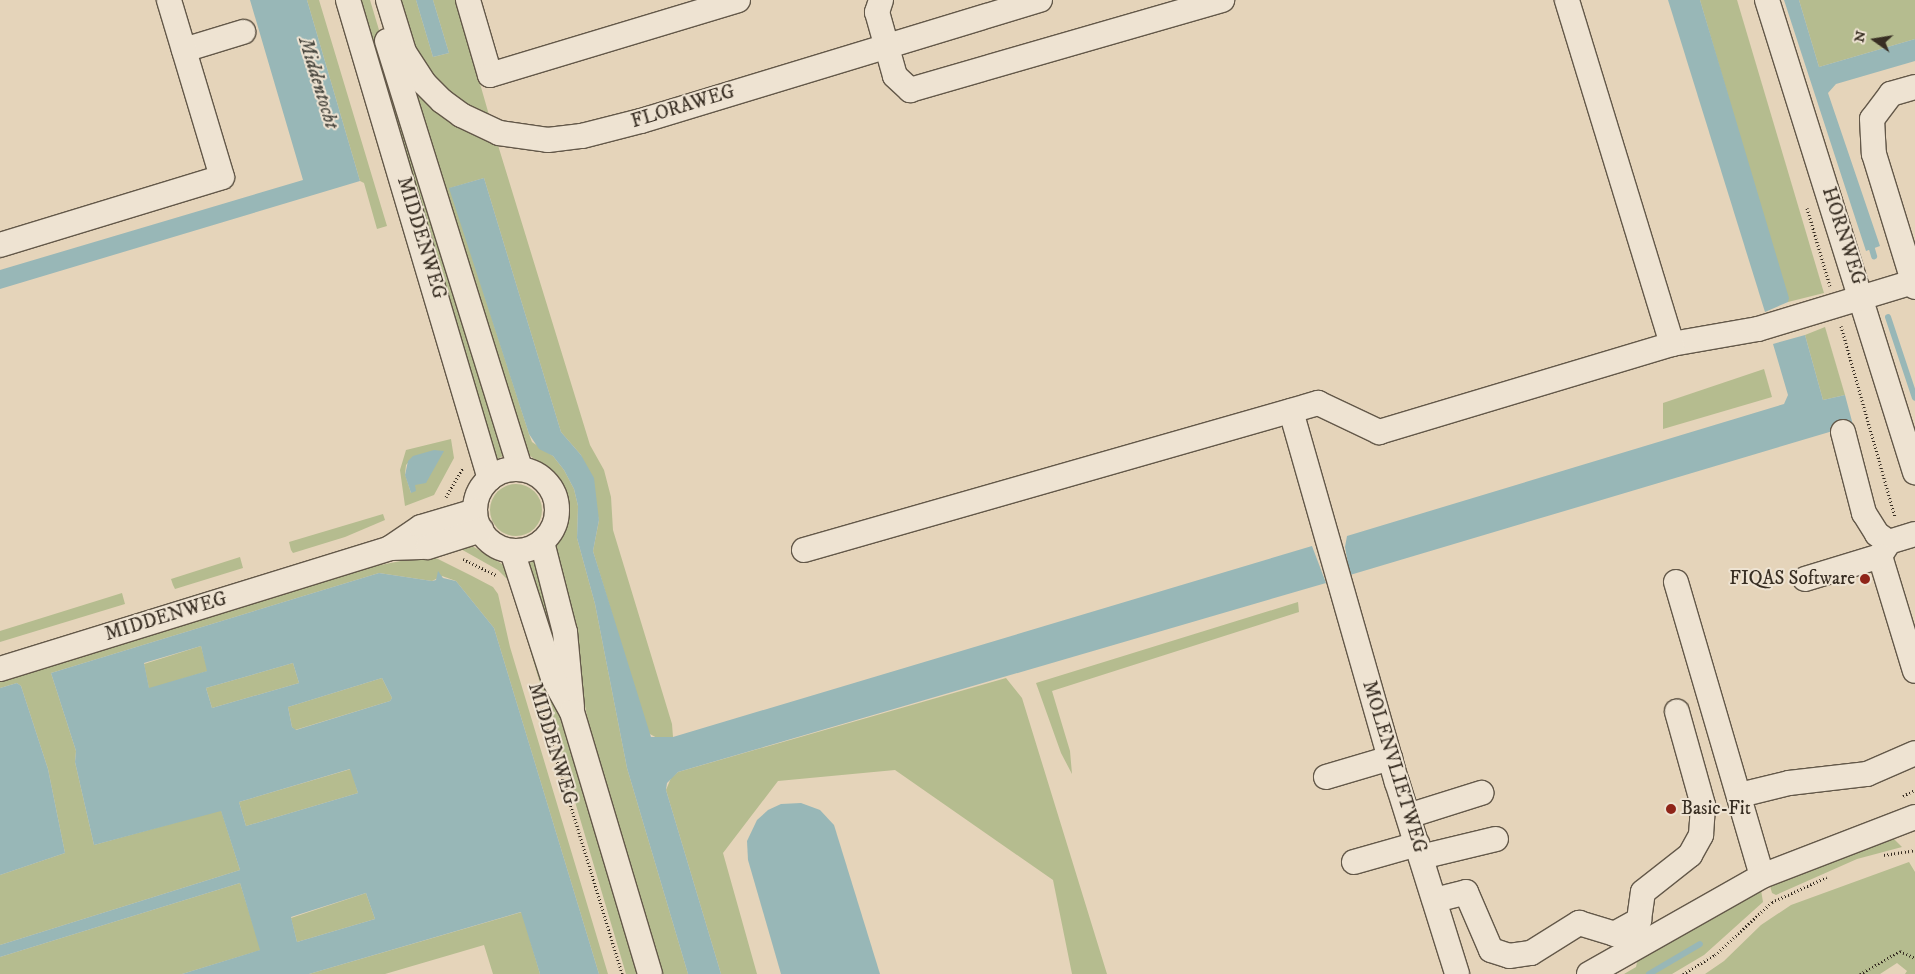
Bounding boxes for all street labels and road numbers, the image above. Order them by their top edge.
street label: FLORAWEG [629,80,737,134]
street label: MIDDENWEG [392,174,450,302]
street label: HORNWEG [1816,184,1870,288]
street label: MIDDENWEG [102,588,230,646]
street label: MOLENVLIETWEG [1357,678,1431,856]
street label: MIDDENWEG [523,680,581,808]

